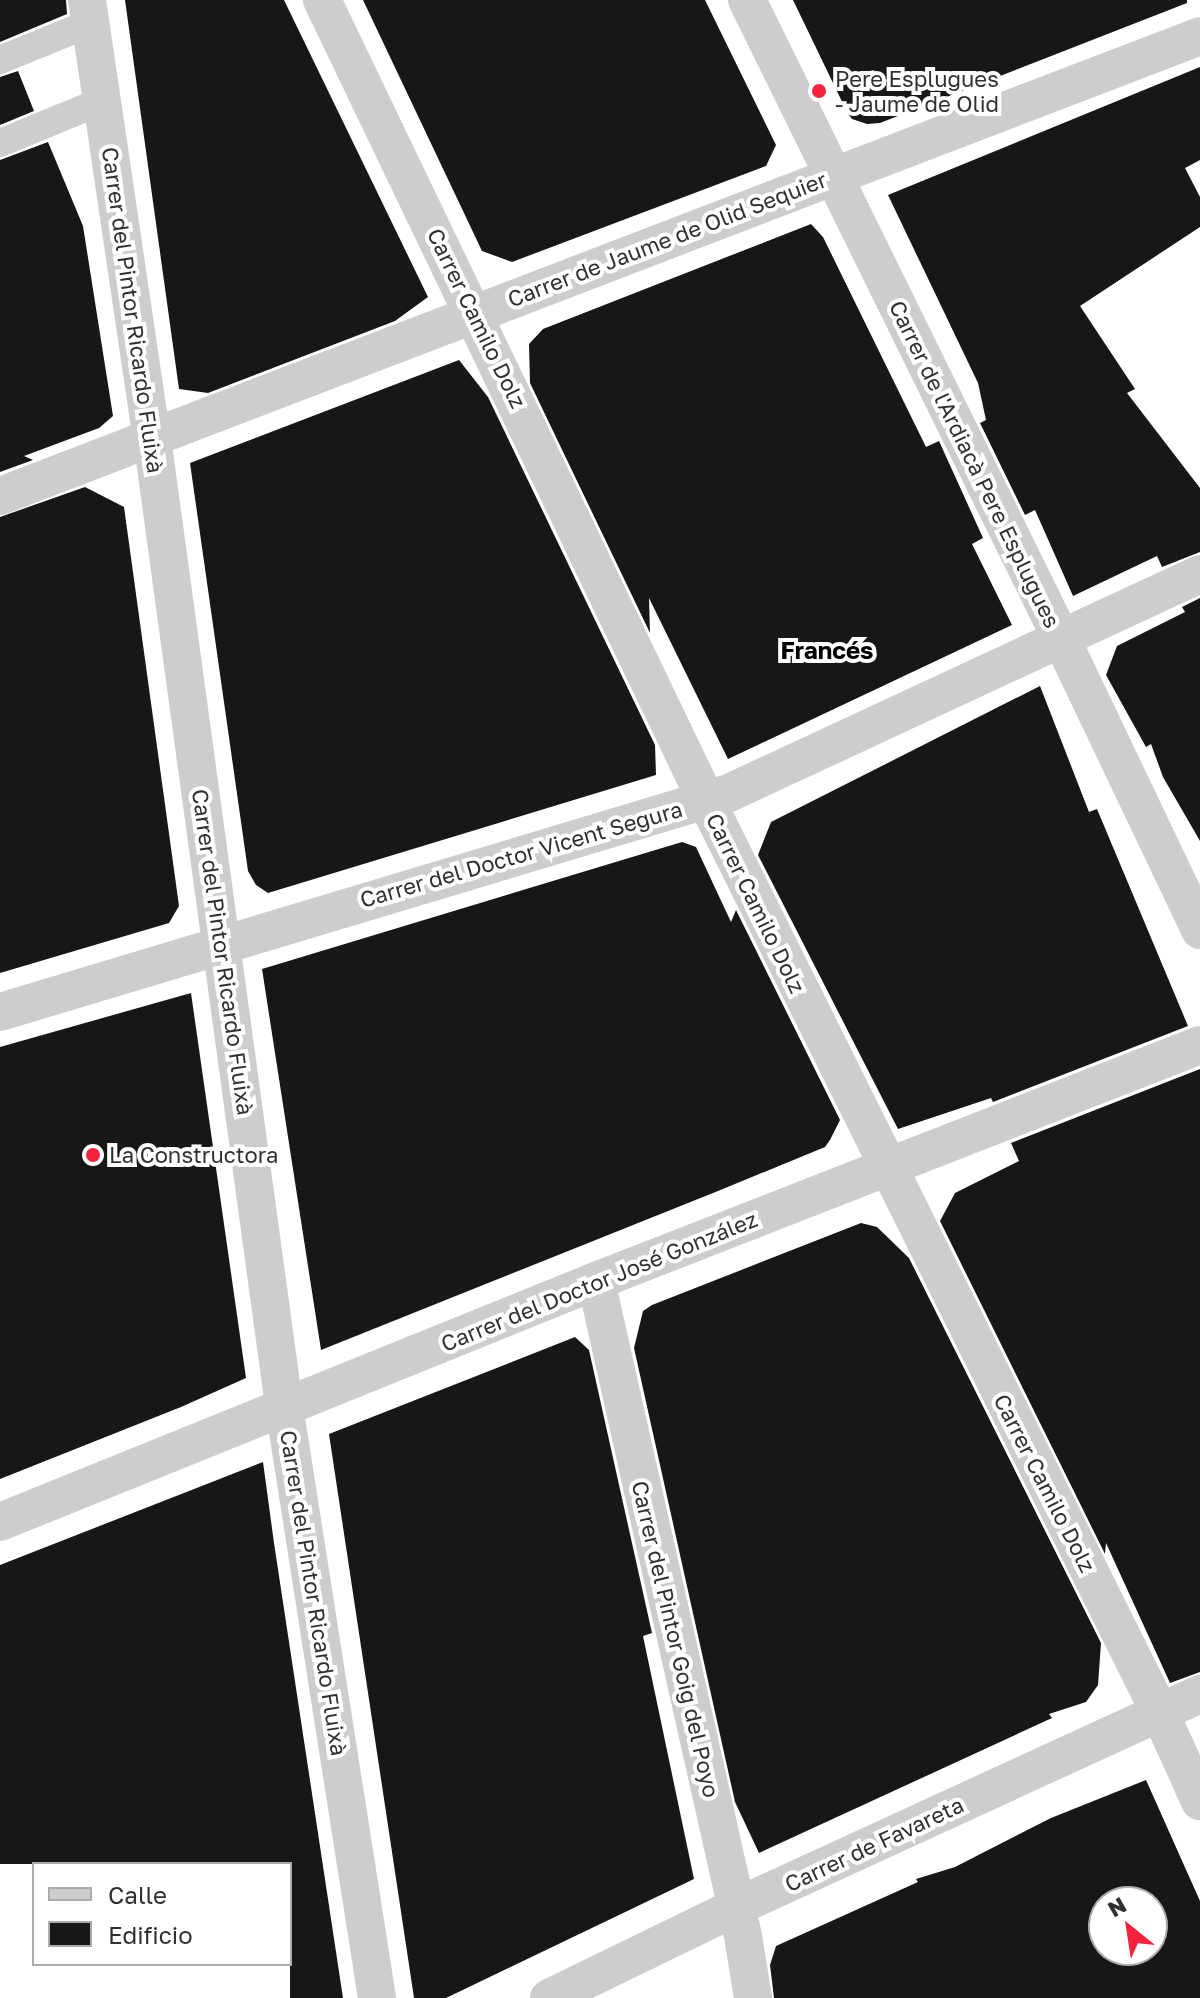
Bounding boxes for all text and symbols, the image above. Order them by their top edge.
place label: Pere Esplugues - Jaume de Olid [835,65,999,116]
marker: Pere Esplugues - Jaume de Olid [810,82,828,100]
street label: Carrer del Pintor Ricardo Fluixà [97,145,169,475]
street label: Carrer de Jaume de Olid Sequier [504,166,830,312]
street label: Carrer Camilo Dolz [422,224,532,412]
street label: Carrer de l'Ardiacà Pere Esplugues [884,296,1066,632]
district label: Francés [780,636,874,664]
street label: Carrer del Pintor Ricardo Fluixà [187,787,259,1117]
street label: Carrer del Doctor Vicent Segura [357,795,685,913]
street label: Carrer Camilo Dolz [701,809,811,997]
place label: La Constructora [109,1142,279,1168]
marker: La Constructora [84,1146,102,1164]
street label: Carrer del Doctor José González [437,1205,761,1357]
street label: Carrer Camilo Dolz [989,1389,1101,1577]
street label: Carrer del Pintor Ricardo Fluixà [275,1428,353,1758]
street label: Carrer del Pintor Goig del Poyo [627,1478,725,1800]
street label: Carrer de Favareta [780,1791,968,1897]
legend [32,1862,292,1966]
text: Calle [108,1880,167,1909]
north arrow [1088,1886,1168,1966]
text: N [1103,1891,1131,1922]
text: Edificio [108,1920,193,1949]

